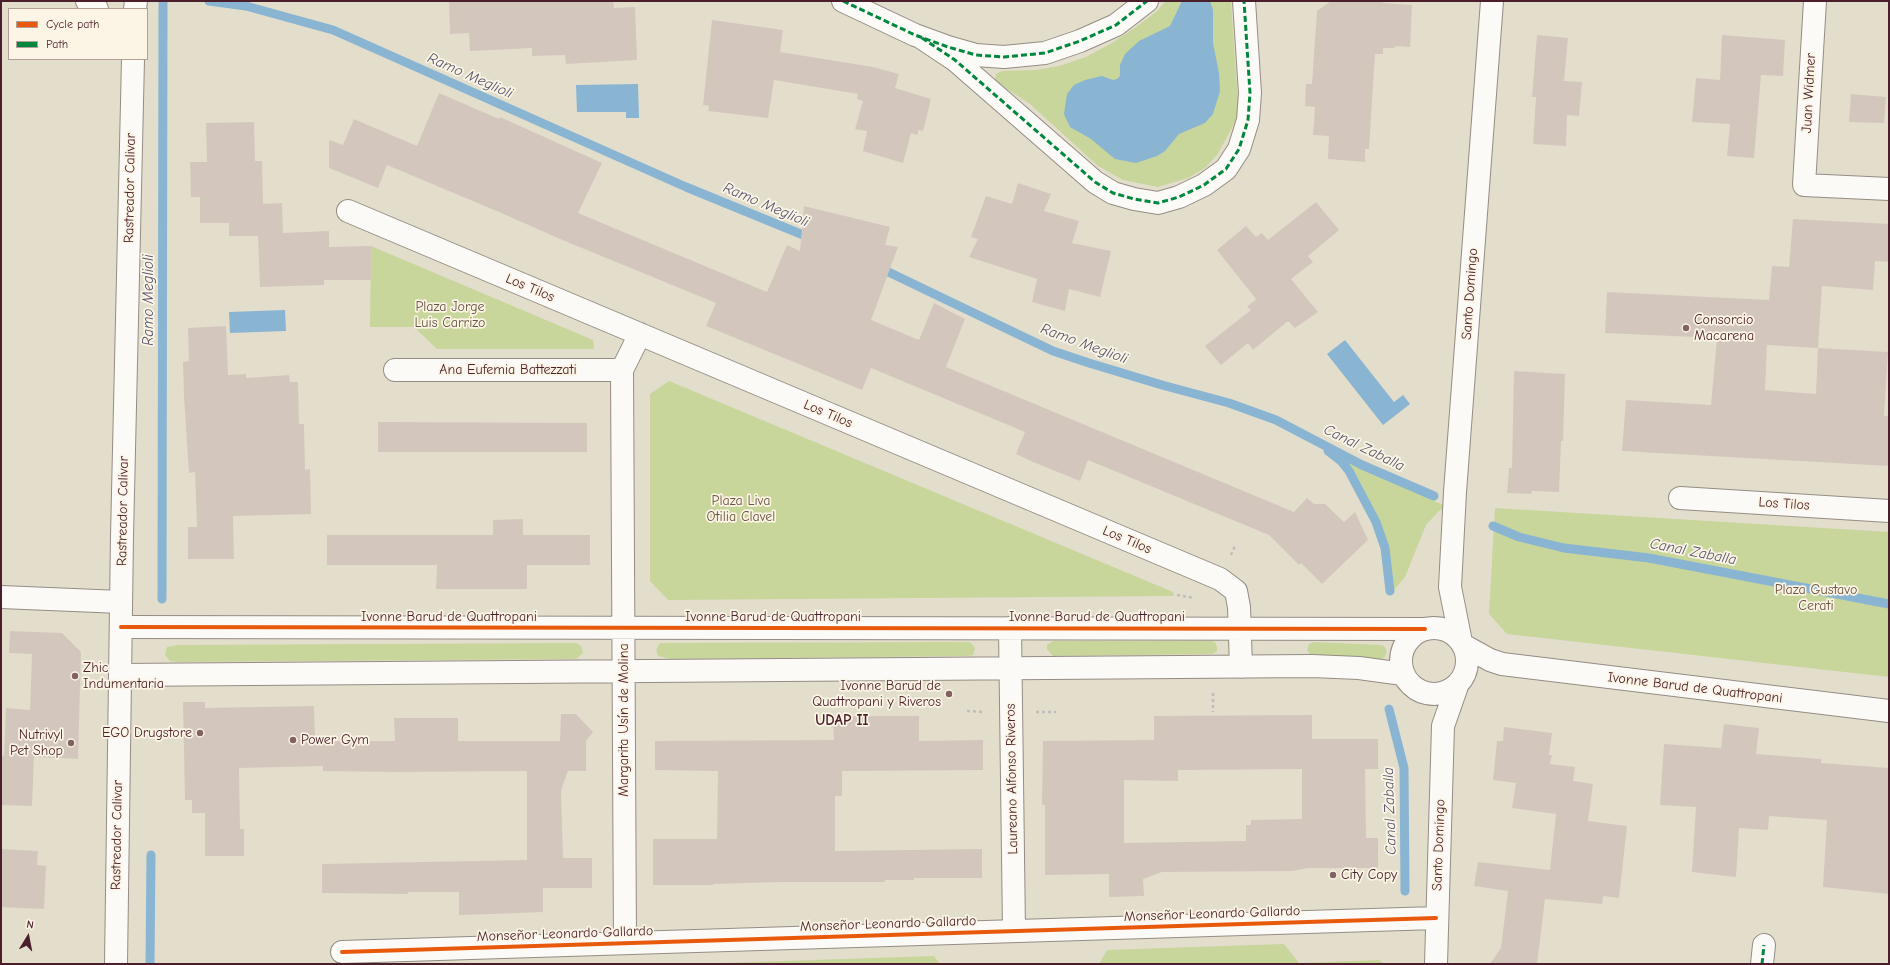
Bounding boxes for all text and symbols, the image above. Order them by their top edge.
legend [8,8,148,60]
text: Cycle path [46,17,99,31]
text: Path [46,37,68,51]
water label: Ramo Meglioli [425,49,515,103]
street label: Juan Widmer [1799,53,1819,133]
street label: Rastreador Calivar [121,133,139,243]
water label: Ramo Meglioli [720,179,812,231]
street label: Santo Domingo [1458,248,1482,340]
water label: Ramo Meglioli [140,254,158,346]
street label: Los Tilos [503,270,557,306]
park label: Plaza Jorge Luis Carrizo [415,299,485,332]
place label: Consorcio Macarena [1694,312,1754,344]
water label: Ramo Meglioli [1038,320,1130,368]
marker: Consorcio Macarena [1681,323,1691,333]
street label: Ana Eufemia Battezzati [439,362,577,378]
street label: Los Tilos [801,396,855,432]
water label: Canal Zaballa [1321,421,1407,475]
street label: Rastreador Calivar [114,456,132,566]
park label: Plaza Liva Otilia Clavel [707,493,775,526]
street label: Los Tilos [1758,494,1810,514]
street label: Los Tilos [1100,522,1154,558]
water label: Canal Zaballa [1648,535,1738,569]
park label: Plaza Gustavo Cerati [1775,582,1857,614]
street label: Ivonne Barud de Quattropani [361,609,537,625]
street label: Ivonne Barud de Quattropani [685,609,861,625]
street label: Ivonne Barud de Quattropani [1009,609,1185,625]
street label: Margarita Usín de Molina [616,643,632,797]
place label: Zhic Indumentaria [83,660,164,692]
street label: Ivonne Barud de Quattropani [1607,669,1783,707]
marker: Zhic Indumentaria [70,671,80,681]
place label: Ivonne Barud de Quattropani y Riveros [812,678,941,710]
marker: Ivonne Barud de Quattropani y Riveros [944,689,954,699]
street label: Laureano Alfonso Riveros [1002,703,1022,855]
district label: UDAP II [815,712,869,730]
place label: EGO Drugstore [102,725,192,741]
place label: Nutrivyl Pet Shop [10,727,63,760]
marker: EGO Drugstore [195,728,205,738]
place label: Power Gym [301,732,369,748]
marker: Power Gym [288,735,298,745]
marker: Nutrivyl Pet Shop [66,738,76,748]
water label: Canal Zaballa [1379,767,1401,855]
street label: Rastreador Calivar [108,780,126,890]
street label: Santo Domingo [1429,799,1449,891]
place label: City Copy [1341,867,1397,883]
marker: City Copy [1328,870,1338,880]
street label: Monseñor Leonardo Gallardo [1124,903,1300,925]
street label: Monseñor Leonardo Gallardo [800,913,976,935]
north arrow [8,917,48,957]
text: N [26,918,35,932]
street label: Monseñor Leonardo Gallardo [477,923,653,945]

